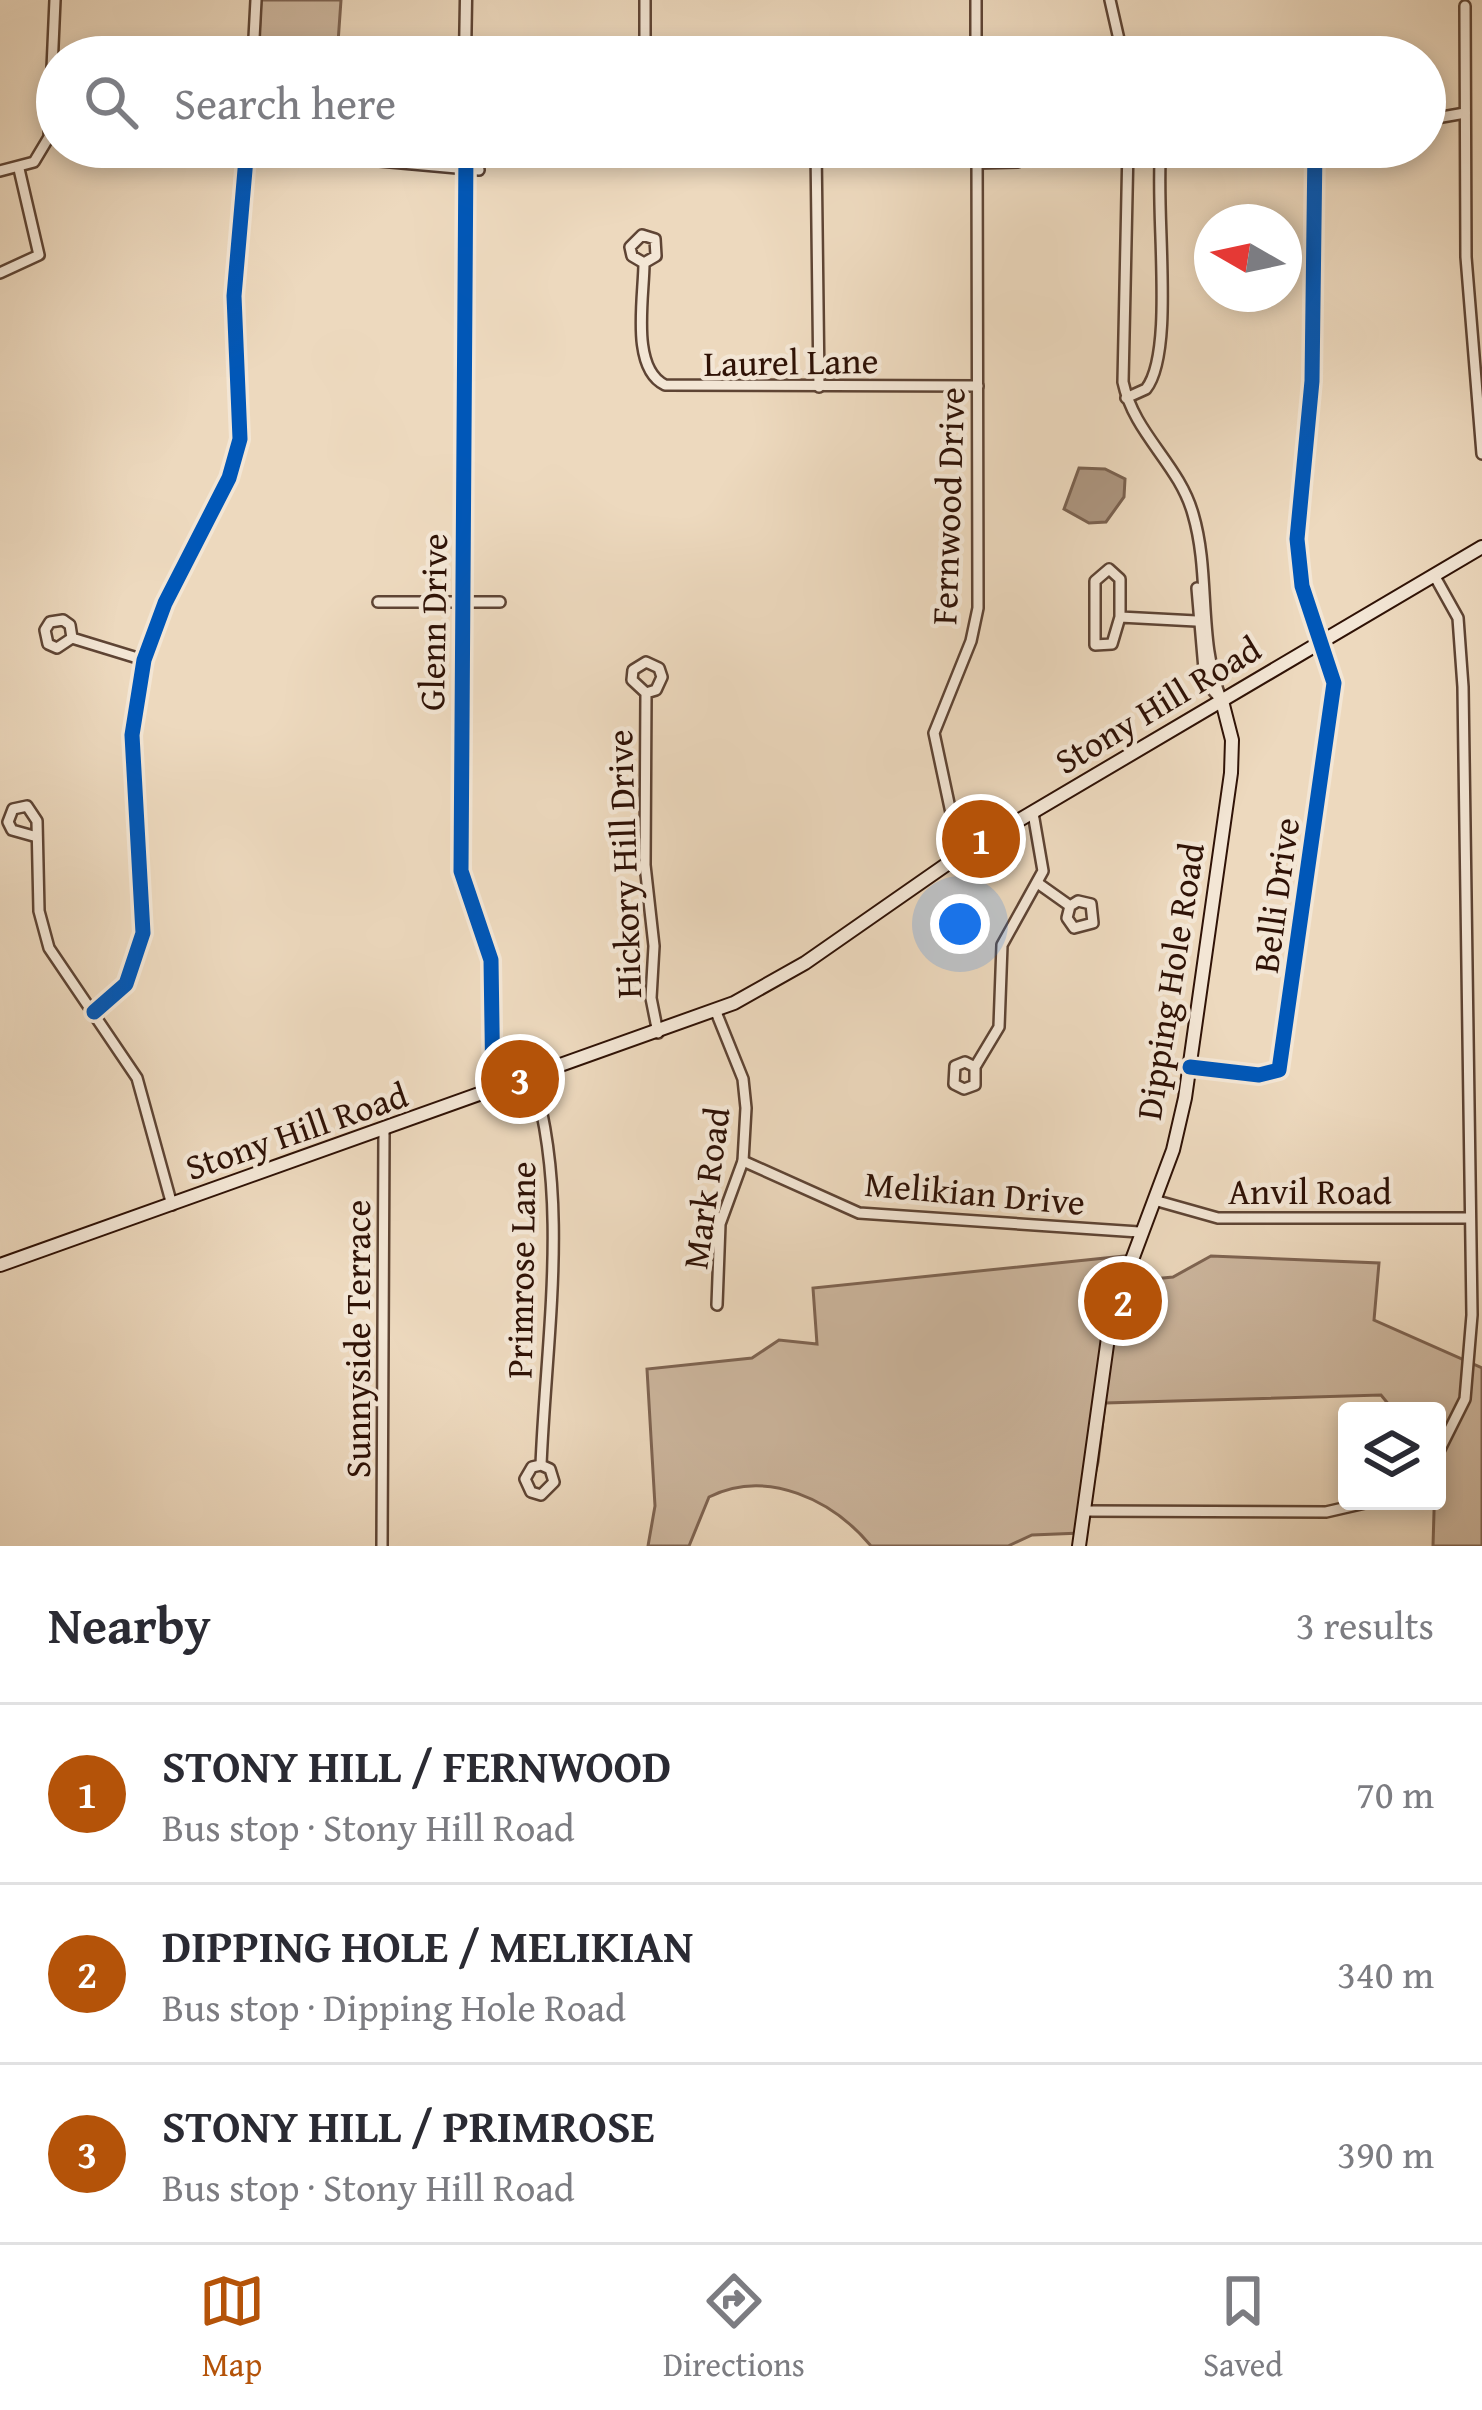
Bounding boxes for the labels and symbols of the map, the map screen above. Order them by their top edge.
north arrow [1194,204,1302,312]
street label: Laurel Lane [703,333,879,389]
street label: Fernwood Drive [916,386,978,626]
street label: Glenn Drive [404,533,460,711]
street label: Stony Hill Road [1044,621,1270,787]
street label: Hickory Hill Drive [592,729,654,999]
pin: 1 [942,794,1020,884]
street label: Belli Drive [1238,814,1312,976]
street label: Dipping Hole Road [1121,839,1217,1123]
your location [930,894,990,954]
pin: 3 [481,1034,559,1124]
street label: Stony Hill Road [178,1067,414,1193]
street label: Mark Road [667,1104,743,1272]
street label: Melikian Drive [863,1156,1087,1228]
street label: Primrose Lane [492,1161,548,1379]
street label: Anvil Road [1228,1164,1392,1217]
street label: Sunnyside Terrace [330,1200,383,1478]
pin: 2 [1084,1256,1162,1346]

